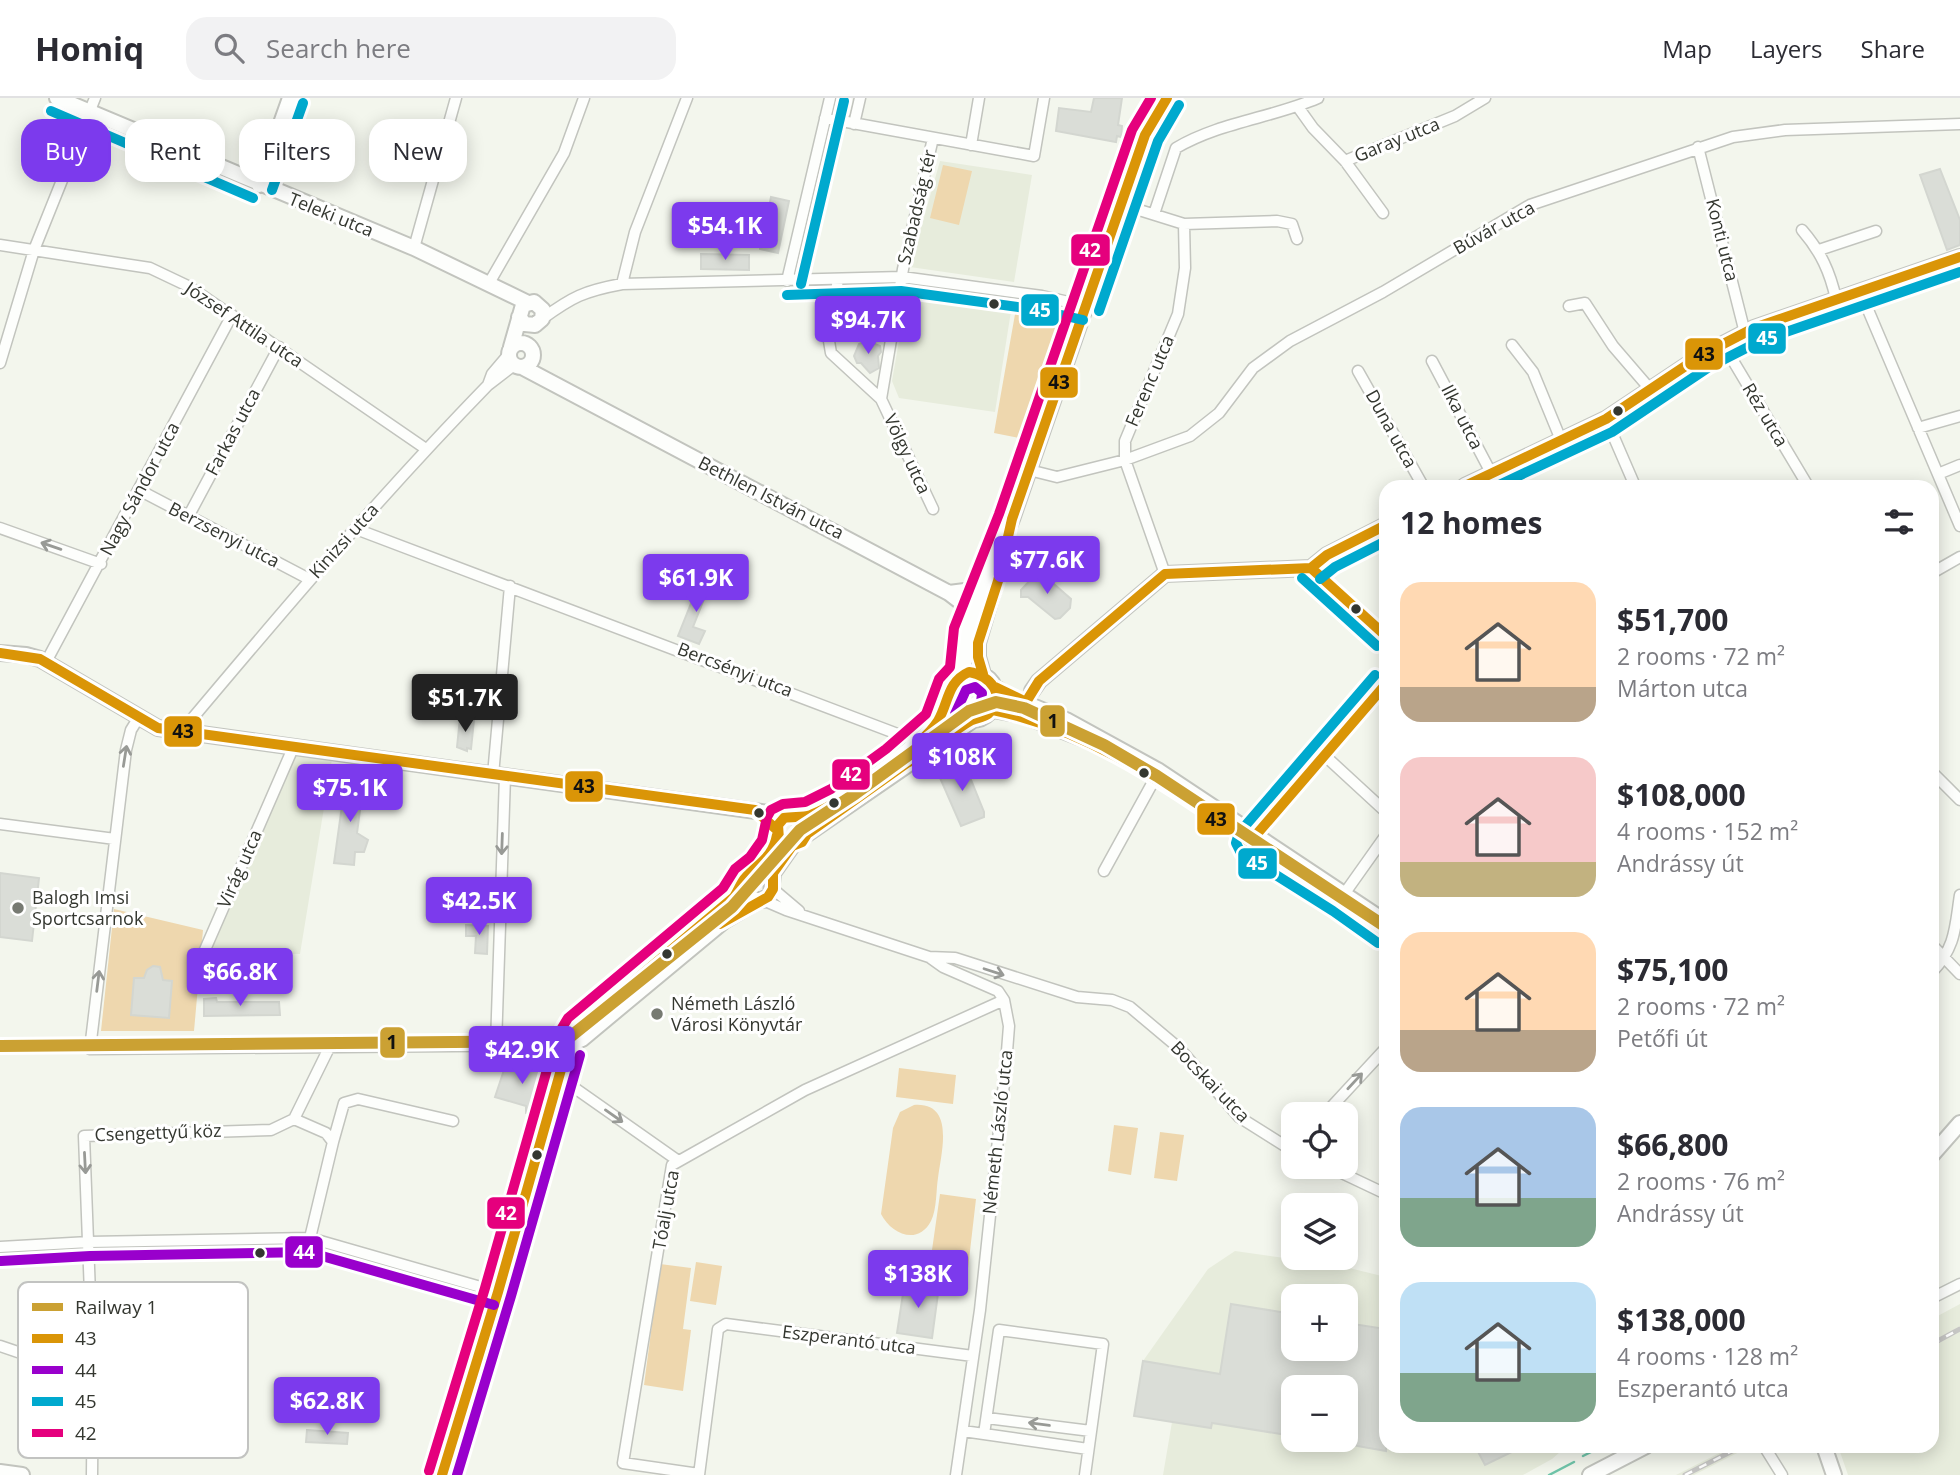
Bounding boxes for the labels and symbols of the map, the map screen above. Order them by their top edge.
street label: Garay utca [1350,111,1443,167]
street label: Szabadság tér [891,146,941,267]
street label: Teleki utca [285,186,377,242]
street label: Búvár utca [1448,195,1539,259]
street label: Konti utca [1701,196,1745,284]
pin: $54.1K [668,202,782,262]
line badge: 42 [1070,233,1111,267]
text: 42 [1079,237,1101,263]
street label: József Attila utca [179,275,308,373]
line badge: 45 [1020,293,1060,327]
pin: $94.7K [811,296,925,356]
unlabelled marker [987,297,1001,311]
text: 45 [1029,297,1051,323]
line badge: 45 [1747,322,1787,355]
text: 45 [1756,325,1778,351]
street label: Ferenc utca [1119,331,1179,430]
line badge: 43 [1684,337,1724,371]
text: 43 [1693,341,1715,367]
line badge: 43 [1039,366,1079,399]
text: 43 [1048,369,1070,395]
street label: Réz utca [1737,378,1794,451]
street label: Ilka utca [1436,380,1489,453]
street label: Farkas utca [199,384,265,479]
street label: Duna utca [1361,385,1423,472]
unlabelled marker [1611,404,1625,418]
street label: Völgy utca [879,410,937,497]
street label: Nagy Sándor utca [94,418,184,559]
street label: Bethlen István utca [695,450,848,544]
street label: Berzsenyi utca [165,496,284,572]
street label: Kinizsi utca [303,498,383,583]
pin: $77.6K [990,536,1104,596]
one-way arrow [40,539,62,551]
pin: $61.9K [639,554,753,614]
unlabelled marker [1349,602,1363,616]
street label: Bercsényi utca [674,636,796,702]
pin: $51.7K [408,674,522,734]
line badge: 1 [1039,704,1066,738]
text: 1 [1048,708,1058,734]
line badge: 43 [163,715,203,748]
text: 43 [172,718,194,744]
pin: $108K [913,734,1011,793]
one-way arrow [119,745,132,768]
line badge: 42 [831,758,871,791]
text: 42 [840,761,862,787]
pin: $75.1K [293,764,407,824]
unlabelled marker [1137,766,1151,780]
line badge: 43 [564,770,604,803]
text: 43 [573,773,595,799]
unlabelled marker [827,796,841,810]
line badge: 43 [1196,802,1236,836]
unlabelled marker [752,806,766,820]
text: 43 [1205,806,1227,832]
street label: Virág utca [211,826,267,911]
one-way arrow [496,833,509,856]
line badge: 45 [1237,847,1278,880]
text: 45 [1246,850,1268,876]
pin: $42.5K [422,878,536,937]
place label: Balogh Imsi Sportcsarnok [32,885,144,930]
marker: Balogh Imsi Sportcsarnok [10,900,26,916]
unlabelled marker [660,947,674,961]
pin: $66.8K [183,948,297,1008]
one-way arrow [983,966,1005,979]
one-way arrow [91,971,104,993]
place label: Németh László Városi Könyvtár [671,991,803,1036]
marker: Németh László Városi Könyvtár [649,1006,665,1022]
line badge: 1 [379,1026,406,1059]
pin: $42.9K [465,1026,579,1086]
text: 1 [387,1029,397,1055]
street label: Bocskai utca [1166,1035,1256,1127]
street label: Németh László utca [976,1049,1018,1215]
one-way arrow [1347,1072,1363,1090]
one-way arrow [604,1109,623,1123]
street label: Csengettyű köz [94,1118,222,1146]
unlabelled marker [530,1148,544,1162]
one-way arrow [79,1151,92,1174]
street label: Tóalj utca [646,1168,684,1252]
line badge: 42 [486,1196,526,1230]
text: 42 [495,1200,517,1226]
line badge: 44 [284,1235,324,1269]
text: 44 [293,1239,315,1265]
unlabelled marker [253,1246,267,1260]
pin: $138K [869,1250,967,1310]
legend [18,1282,248,1458]
text: Railway 1 [75,1294,157,1320]
street label: Eszperantó utca [781,1319,917,1359]
text: 43 [75,1325,97,1351]
text: 44 [75,1357,97,1383]
pin: $62.8K [270,1378,384,1437]
text: 45 [75,1388,97,1414]
one-way arrow [1028,1418,1051,1431]
text: 42 [75,1420,97,1446]

